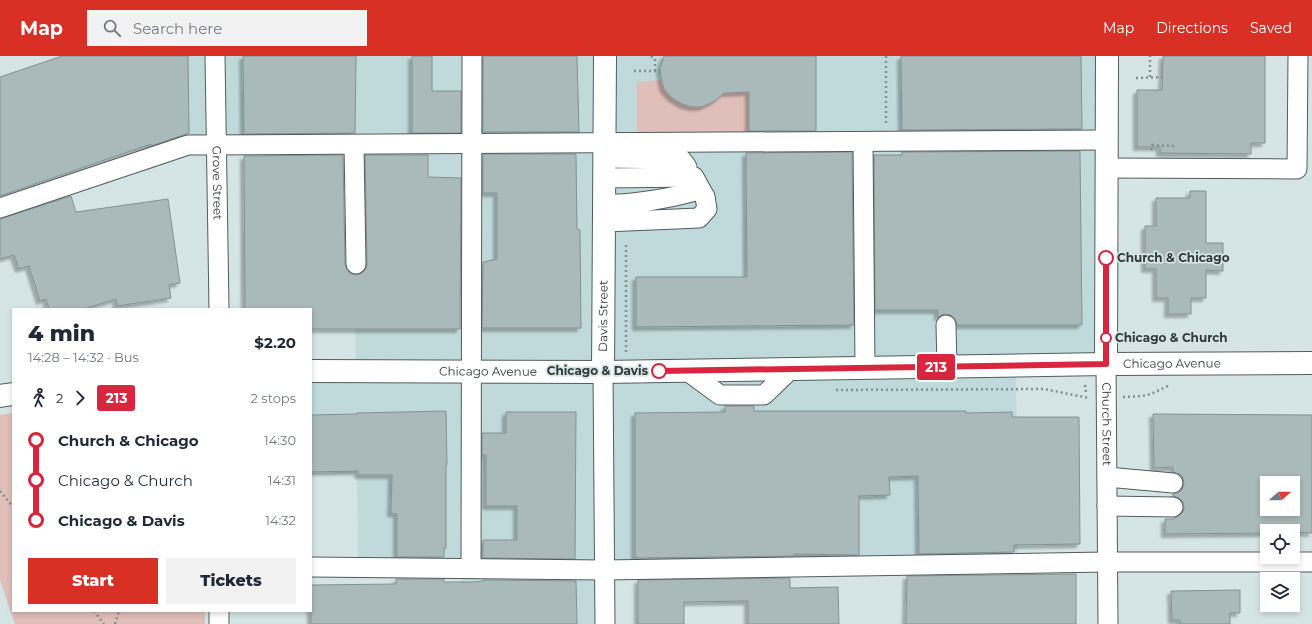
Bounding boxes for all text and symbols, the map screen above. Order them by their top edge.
search box [87,10,367,46]
text: Map [20,17,63,40]
icon: search [101,17,123,39]
text: Search here [133,19,222,38]
text: Map [1103,19,1134,37]
text: Directions [1156,19,1228,37]
text: Saved [1250,19,1292,37]
street label: Grove Street [209,146,226,220]
marker: Church & Chicago [1098,250,1114,266]
place label: Church & Chicago [1117,250,1230,265]
street label: Davis Street [595,280,611,352]
text: 4 min [28,320,95,347]
place label: Chicago & Church [1115,330,1228,345]
marker: Chicago & Church [1100,332,1112,344]
text: $2.20 [254,333,296,352]
text: 14:28 – 14:32 · Bus [28,349,139,365]
line badge: 213 [913,354,959,380]
street label: Chicago Avenue [1123,355,1221,371]
text: 213 [925,358,947,376]
street label: Chicago Avenue [439,363,537,379]
place label: Chicago & Davis [547,363,649,378]
marker: Chicago & Davis [651,363,667,379]
street label: Church Street [1099,382,1115,466]
icon: walk [28,387,50,409]
icon: forward [69,387,91,409]
text: 213 [105,389,127,407]
text: 2 [56,390,63,406]
text: 2 stops [251,390,296,406]
text: Church & Chicago [58,431,199,450]
text: 14:30 [264,432,296,448]
text: Chicago & Church [58,471,193,490]
text: 14:31 [268,472,296,488]
north arrow [1260,476,1300,516]
map controls [1260,476,1300,612]
text: Chicago & Davis [58,511,185,530]
text: 14:32 [265,512,296,528]
button: locate [1260,524,1300,564]
button: Start [28,558,158,604]
button: Tickets [166,558,296,604]
button: layers [1260,572,1300,612]

